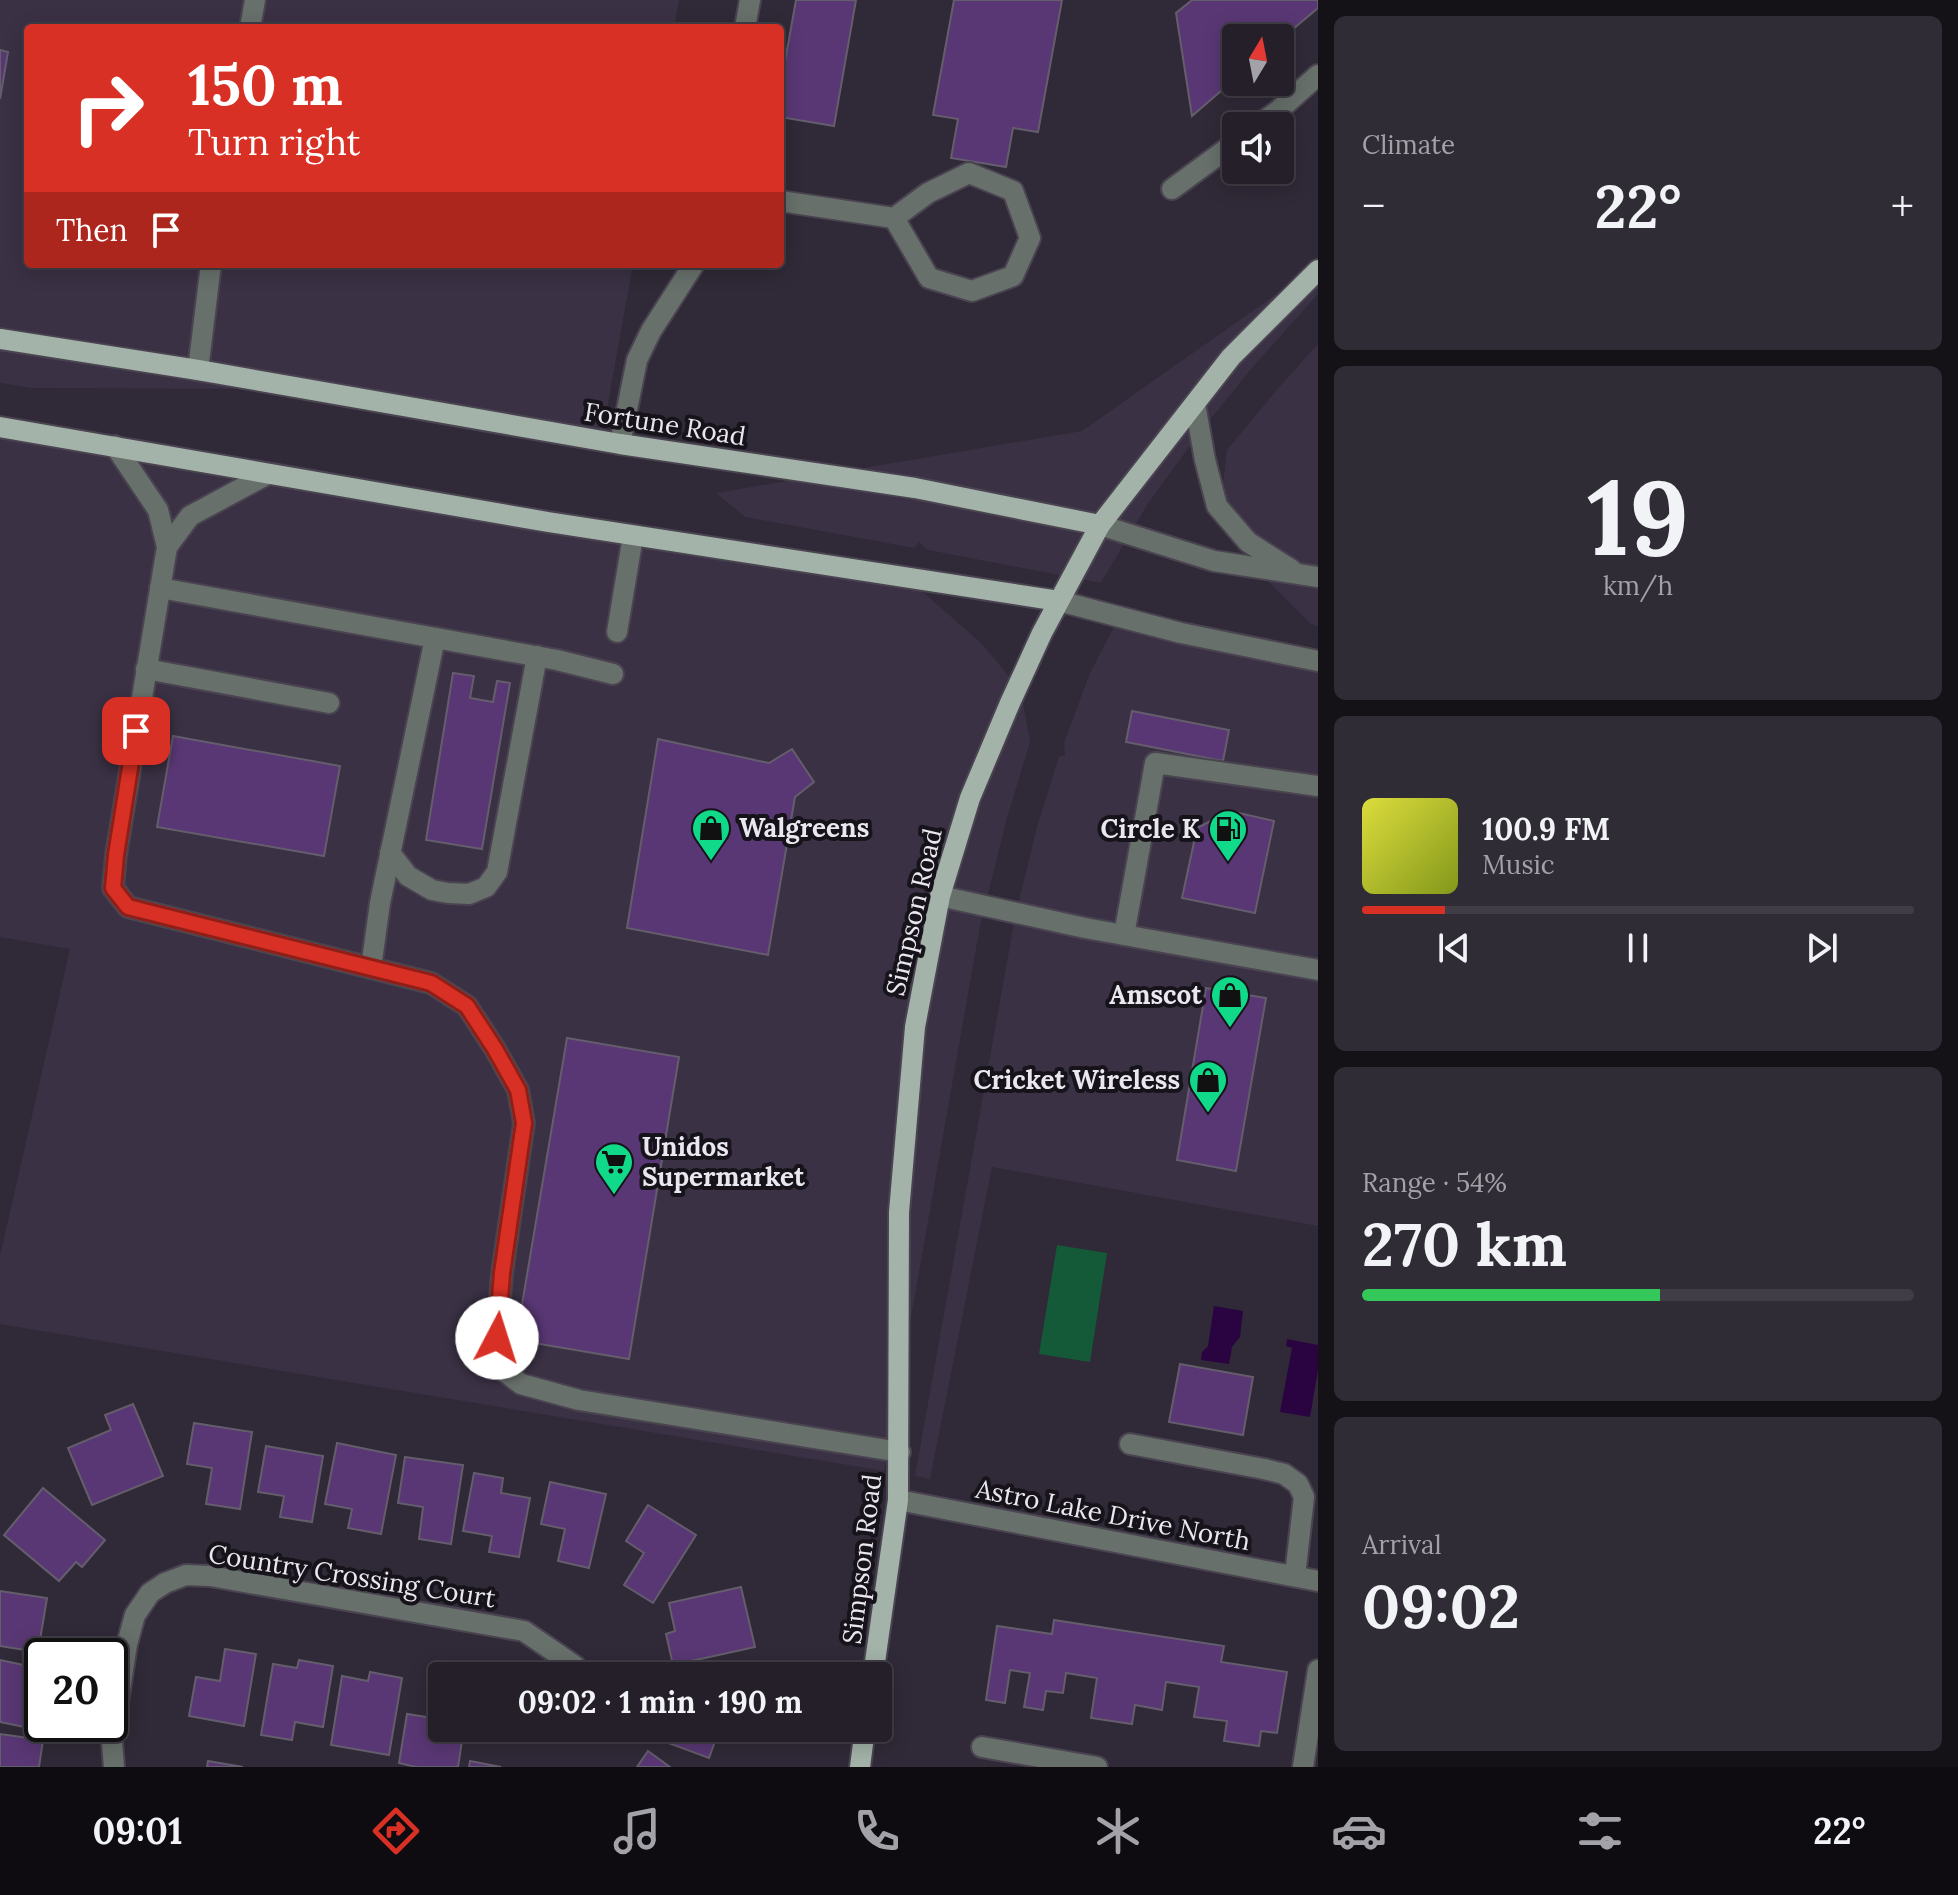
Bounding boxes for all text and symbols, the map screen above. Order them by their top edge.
north arrow [1222,24,1294,96]
map controls [1222,24,1294,184]
text: 150 m [188,49,343,120]
icon: right [56,56,160,160]
button: sound [1222,112,1294,184]
text: Turn right [188,119,361,165]
text: Climate [1362,128,1455,161]
text: 22° [1595,168,1681,244]
text: − [1362,178,1385,234]
text: + [1891,178,1914,234]
icon: arrive [144,208,188,252]
text: Then [56,211,128,249]
street label: Fortune Road [582,394,748,453]
text: 19 [1587,450,1689,583]
text: km/h [1603,569,1673,602]
pin [102,697,170,765]
icon: arrive [114,709,158,753]
shop icon: Walgreens [690,807,732,862]
fuel station icon: Circle K [1207,808,1249,863]
text: 100.9 FM [1482,810,1610,848]
place label: Walgreens [739,811,869,844]
place label: Circle K [1100,812,1200,845]
street label: Simpson Road [878,825,949,999]
text: Music [1482,848,1555,881]
icon: previous [1432,926,1476,970]
icon: pause [1616,926,1660,970]
icon: next [1800,926,1844,970]
shop icon: Amscot [1209,974,1251,1029]
place label: Amscot [1109,978,1203,1011]
shop icon: Cricket Wireless [1187,1059,1229,1114]
place label: Cricket Wireless [973,1063,1180,1096]
place label: Unidos Supermarket [642,1130,806,1193]
supermarket icon: Unidos Supermarket [593,1141,635,1196]
text: Range · 54% [1362,1166,1507,1199]
text: 270 km [1362,1206,1567,1282]
position arrow [455,1296,539,1380]
street label: Simpson Road [835,1472,888,1646]
street label: Astro Lake Drive North [972,1472,1253,1557]
text: Arrival [1362,1528,1441,1561]
street label: Country Crossing Court [206,1537,498,1614]
text: 09:02 [1362,1568,1520,1644]
speed limit sign: 20 [24,1638,128,1742]
text: 09:02 · 1 min · 190 m [518,1683,802,1721]
icon: directions [368,1803,424,1859]
icon: music [609,1803,665,1859]
icon: phone [849,1803,905,1859]
icon: climate [1090,1803,1146,1859]
icon: car [1331,1803,1387,1859]
icon: filters [1572,1803,1628,1859]
text: 09:01 [92,1808,183,1854]
text: 22° [1813,1808,1865,1854]

